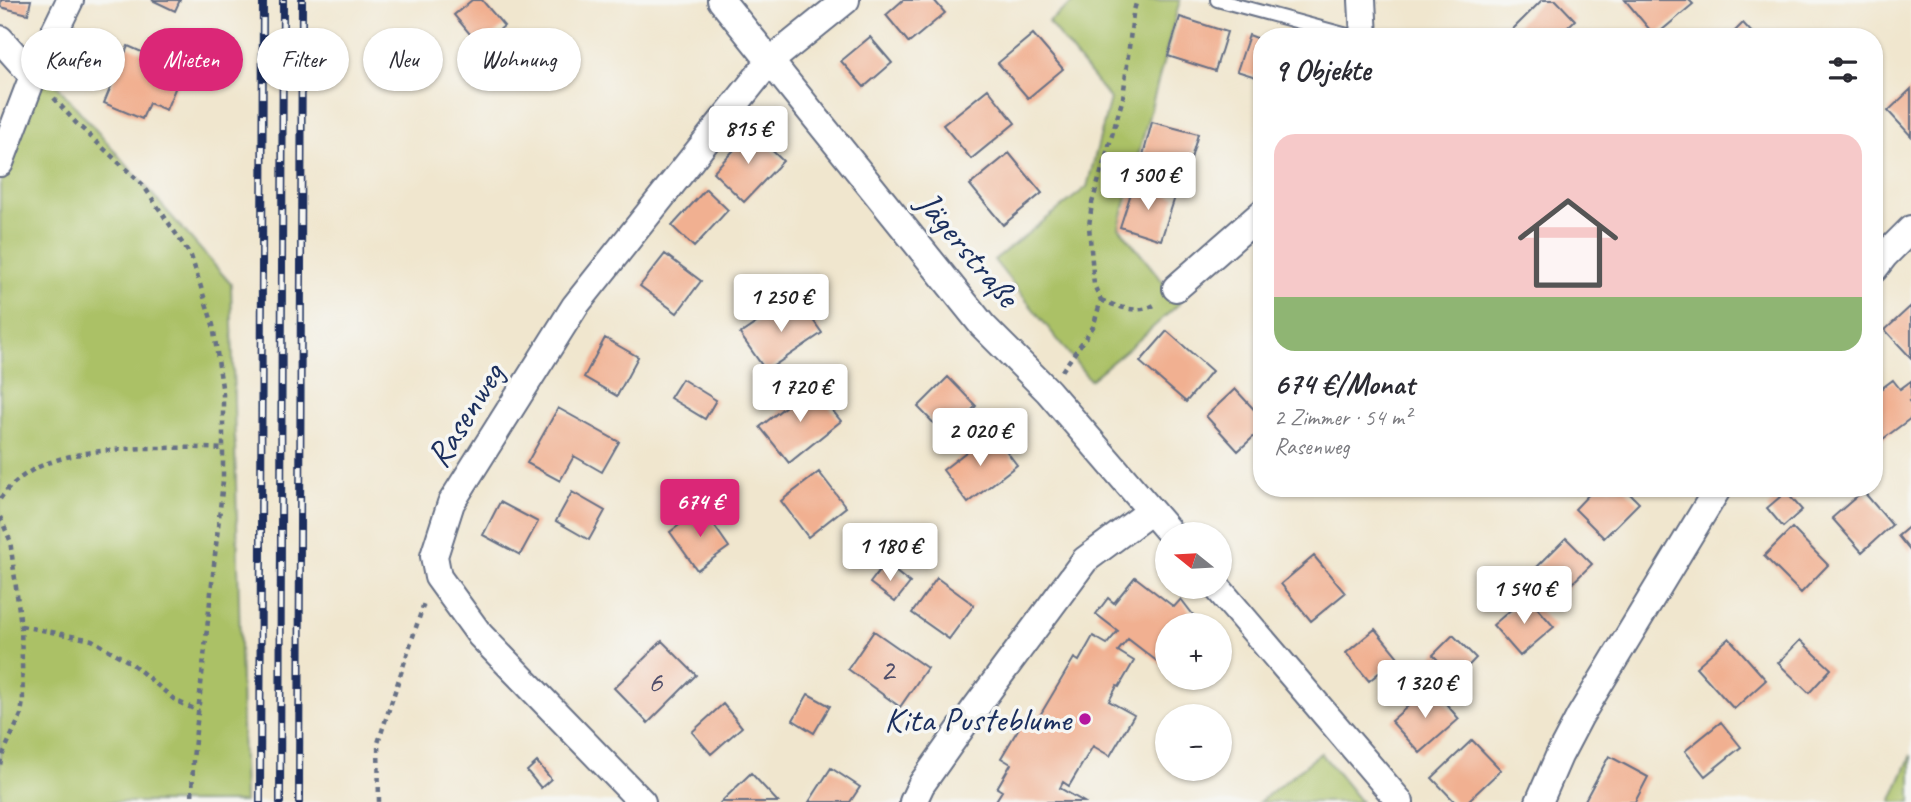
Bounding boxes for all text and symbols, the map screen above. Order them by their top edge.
chip: Kaufen [21,28,125,91]
chip: Mieten [139,28,243,91]
chip: Filter [257,28,349,91]
chip: Neu [363,28,443,91]
chip: Wohnung [457,28,581,91]
text: 9 Objekte [1274,51,1370,89]
icon: filters [1824,51,1862,89]
pin: 815 € [699,106,797,166]
text: 815 € [725,114,771,143]
pin: 1 500 € [1083,152,1213,212]
text: 1 500 € [1117,160,1179,189]
street label: Jägerstraße [905,180,1031,318]
icon: home [1505,180,1631,306]
pin: 1 250 € [716,274,846,334]
text: 1 250 € [750,282,812,311]
street label: Rasenweg [416,353,515,476]
pin: 1 720 € [735,364,865,424]
text: 674 €/Monat [1274,365,1414,403]
text: 1 720 € [769,372,831,401]
text: 2 Zimmer · 54 m² [1274,403,1411,432]
pin: 2 020 € [915,408,1045,468]
text: 2 020 € [949,416,1011,445]
text: Rasenweg [1274,432,1349,461]
pin: 674 € [651,480,749,539]
text: 674 € [676,487,724,516]
north arrow [1155,522,1232,598]
map controls [1155,522,1232,781]
pin: 1 180 € [825,524,955,583]
text: 1 180 € [859,531,921,560]
pin: 1 540 € [1459,566,1589,626]
text: 1 540 € [1493,574,1555,603]
button: + [1155,613,1232,690]
house number: 2 [880,649,897,690]
pin: 1 320 € [1360,660,1490,720]
house number: 6 [648,661,664,702]
text: 1 320 € [1394,668,1456,697]
place label: Kita Pusteblume [884,697,1074,742]
button: − [1155,704,1232,781]
marker: Kita Pusteblume [1077,711,1093,727]

